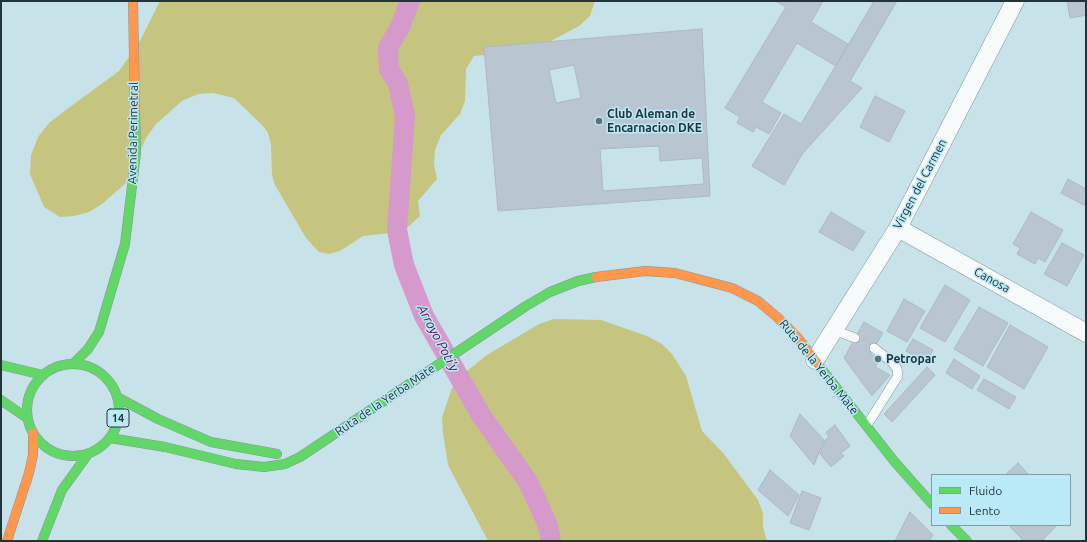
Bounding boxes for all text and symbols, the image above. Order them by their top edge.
street label: Avenida Perimetral [125,82,141,184]
place label: Club Aleman de Encarnacion DKE [607,107,702,135]
marker: Club Aleman de Encarnacion DKE [594,116,604,126]
street label: Virgen del Carmen [890,136,950,232]
street label: Canosa [972,264,1012,296]
water label: Arroyo Poti'y [414,302,462,374]
street label: Ruta de la Yerba Mate [776,317,862,417]
place label: Petropar [886,352,936,366]
marker: Petropar [873,354,883,364]
street label: Ruta de la Yerba Mate [332,361,438,439]
road number: 14 [107,409,129,427]
legend [931,474,1071,526]
text: Fluido [969,484,1002,497]
text: Lento [969,504,1000,517]

